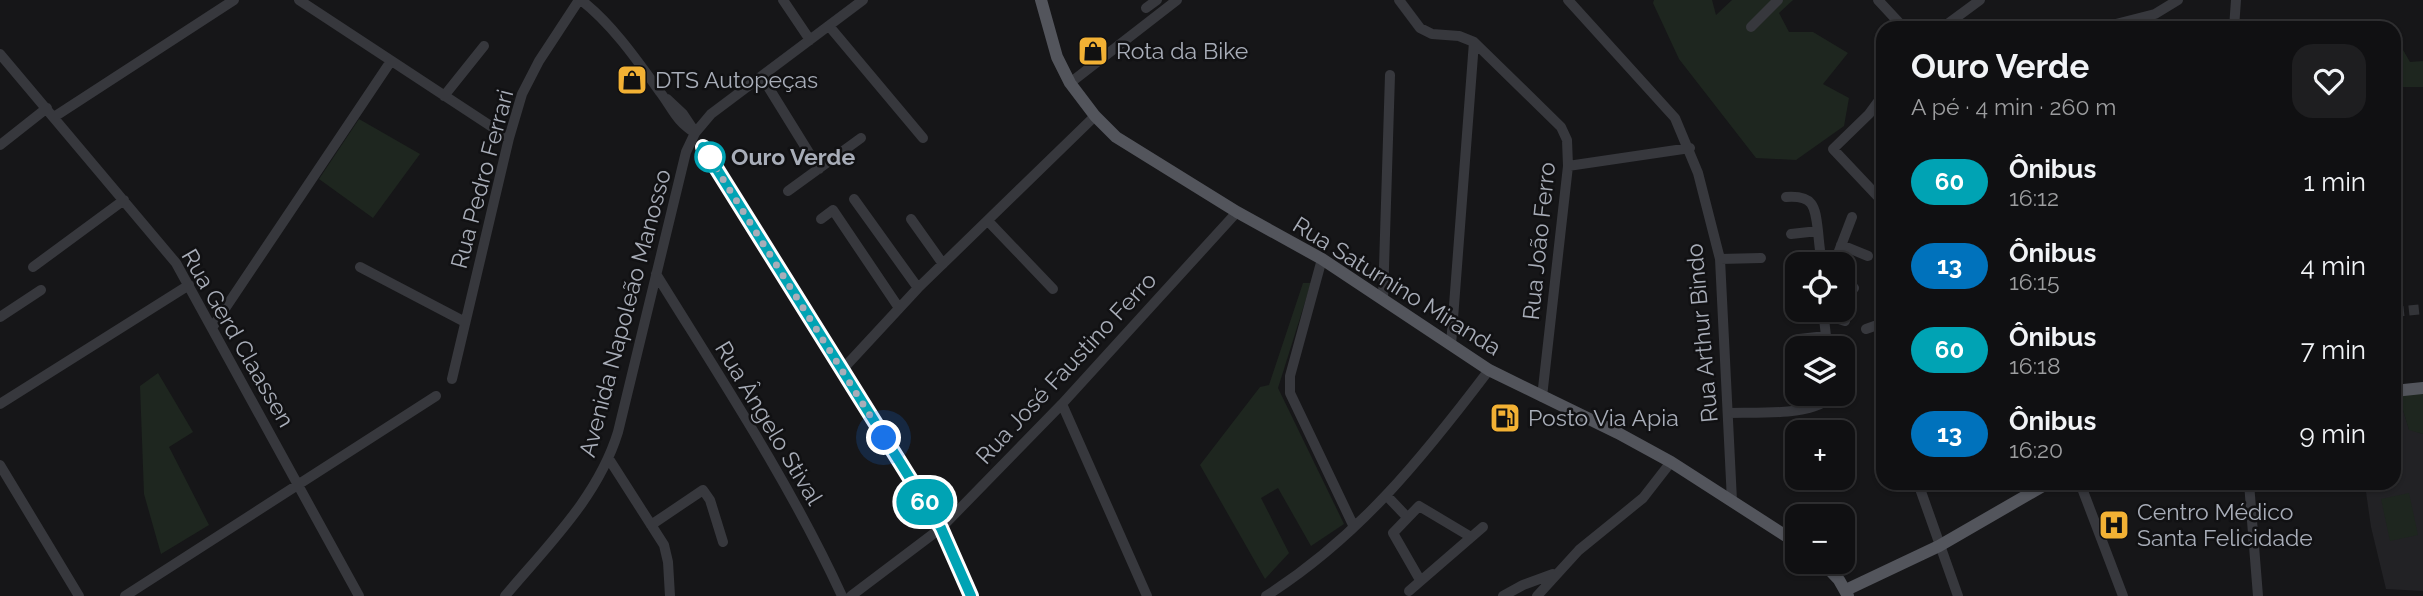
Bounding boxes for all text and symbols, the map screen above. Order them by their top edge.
shop icon: Rota da Bike [1076,34,1110,68]
place label: Rota da Bike [1116,37,1248,64]
button: heart [2292,44,2366,118]
text: Ouro Verde [1911,47,2089,86]
shop icon: DTS Autopeças [615,63,649,97]
place label: DTS Autopeças [655,66,818,93]
street label: Rua Pedro Ferrari [445,86,518,271]
text: A pé · 4 min · 260 m [1911,93,2116,120]
marker: Ouro Verde [695,142,725,172]
place label: Ouro Verde [731,143,855,170]
text: Ônibus [2009,154,2096,184]
street label: Rua João Ferro [1517,161,1560,321]
street label: Avenida Napoleão Manosso [573,166,676,460]
text: 60 [1935,167,1964,196]
text: 1 min [2304,167,2366,197]
text: 16:12 [2009,184,2059,211]
street label: Rua Saturnino Miranda [1288,210,1506,361]
text: Ônibus [2009,238,2096,268]
street label: Rua Arthur Bindo [1680,242,1723,424]
street label: Rua Gerd Claassen [176,244,300,432]
text: 13 [1937,251,1962,280]
text: 4 min [2300,251,2366,281]
map controls [1785,252,1855,574]
button: locate [1785,252,1855,322]
street label: Rua José Faustino Ferro [970,266,1161,469]
text: 16:15 [2009,268,2059,295]
text: Ônibus [2009,322,2096,352]
text: 60 [1935,335,1964,364]
text: 7 min [2301,335,2366,365]
street label: Rua Ângelo Stival [710,336,829,510]
button: layers [1785,336,1855,406]
text: 16:18 [2009,352,2061,379]
fuel station icon: Posto Via Apia [1488,401,1522,435]
place label: Posto Via Apia [1528,404,1679,431]
text: Ônibus [2009,406,2096,436]
text: 13 [1937,419,1962,448]
text: 9 min [2299,419,2366,449]
your location [866,420,901,455]
button: + [1785,420,1855,490]
text: 16:20 [2009,436,2063,463]
line badge: 60 [894,479,956,525]
text: 60 [910,487,940,516]
place label: Centro Médico Santa Felicidade [2137,498,2313,551]
button: − [1785,504,1855,574]
hospital icon: Centro Médico Santa Felicidade [2097,508,2131,542]

